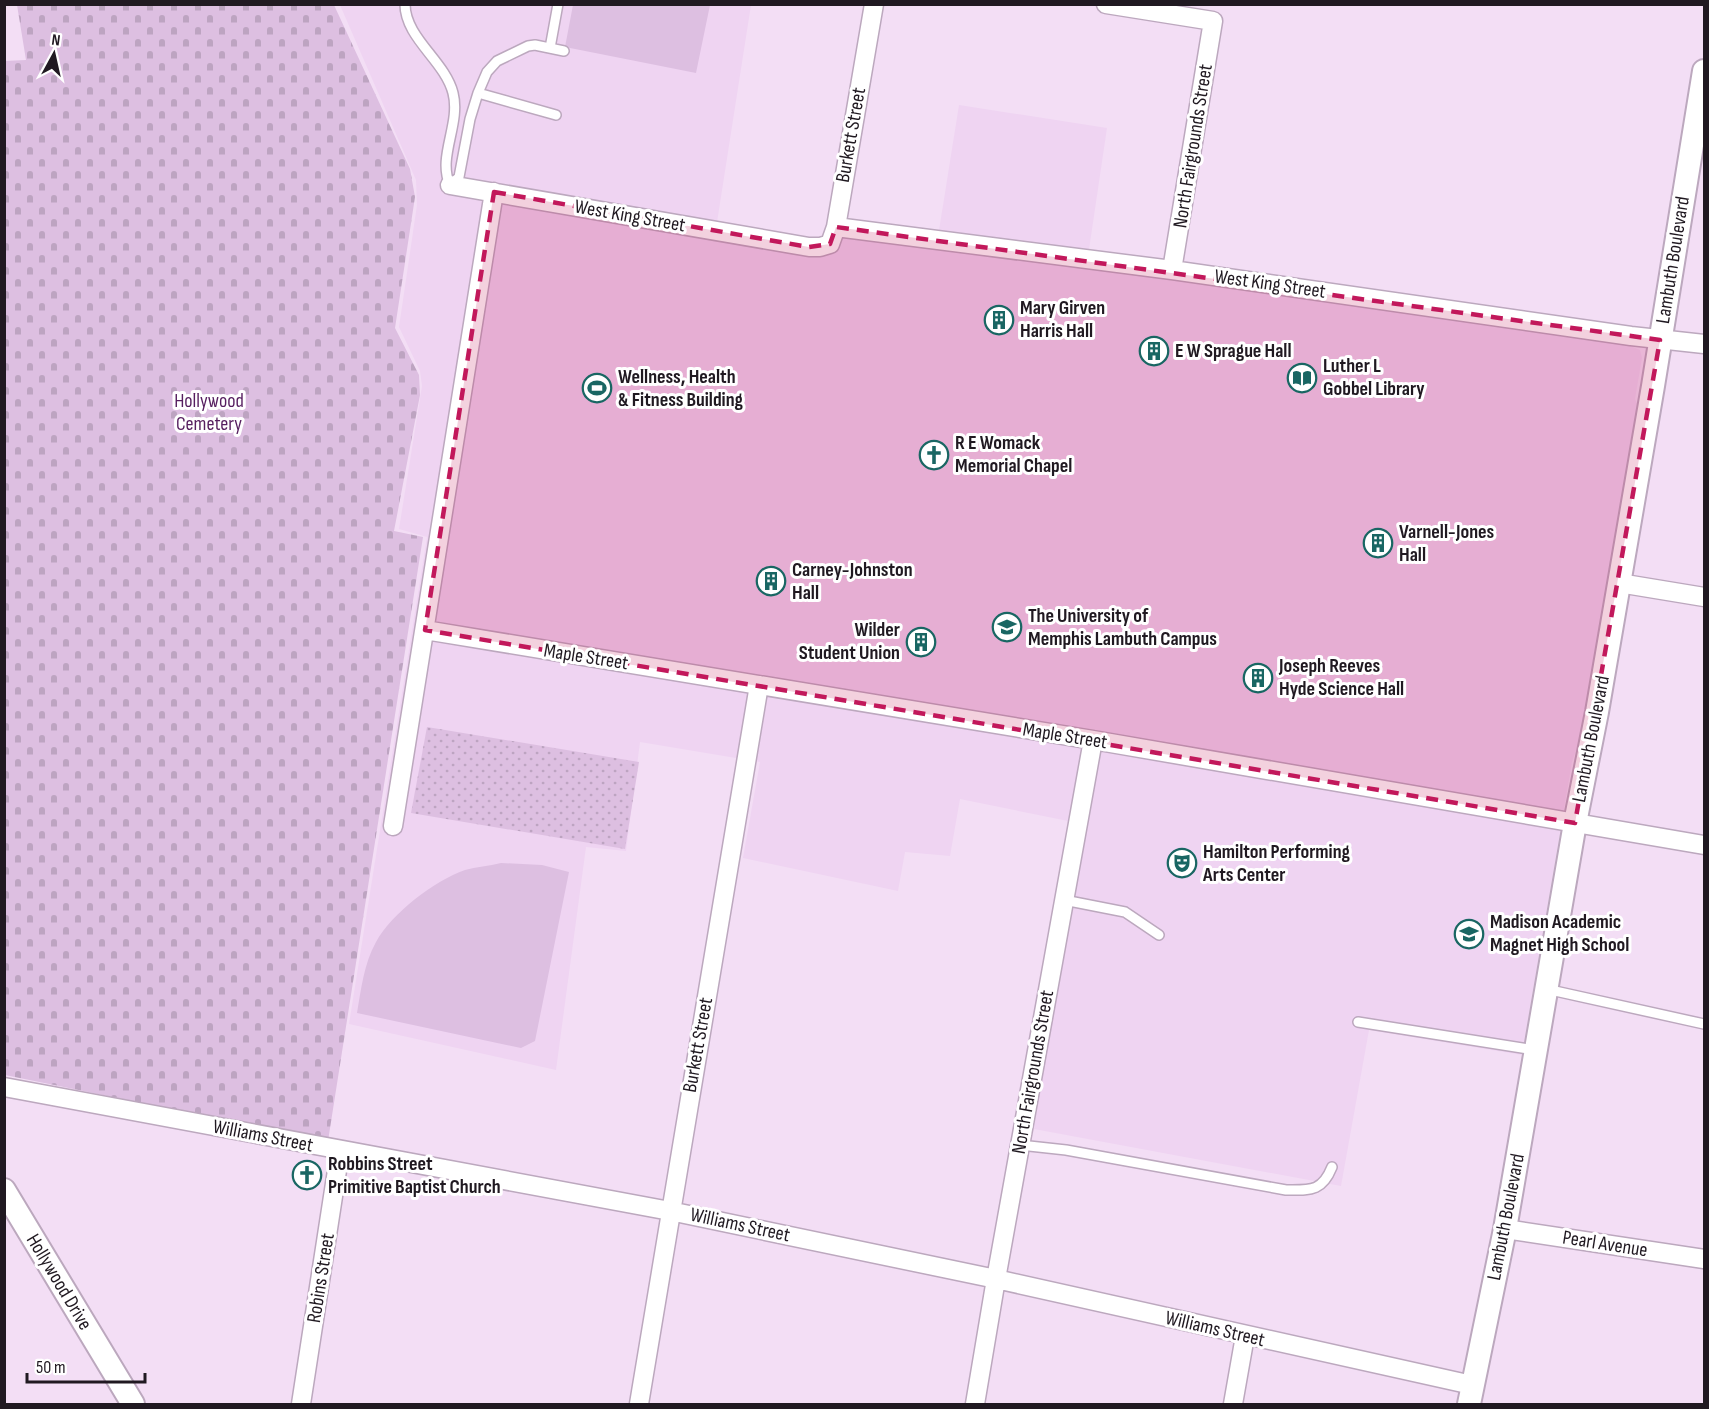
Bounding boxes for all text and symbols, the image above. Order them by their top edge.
north arrow [24,24,84,84]
text: N [50,31,61,51]
street label: North Fairgrounds Street [1168,62,1218,230]
street label: Burkett Street [831,86,871,184]
street label: West King Street [573,194,687,238]
street label: Lambuth Boulevard [1651,195,1695,325]
street label: West King Street [1213,264,1327,304]
place label: Mary Girven Harris Hall [1020,296,1105,343]
building icon: Mary Girven Harris Hall [983,304,1015,336]
building icon: E W Sprague Hall [1138,335,1170,367]
place label: E W Sprague Hall [1175,339,1292,363]
place label: Luther L Gobbel Library [1323,354,1425,401]
library icon: Luther L Gobbel Library [1286,362,1318,394]
place label: Wellness, Health & Fitness Building [618,365,744,412]
sports icon: Wellness, Health & Fitness Building [581,372,613,404]
park label: Hollywood Cemetery [174,389,244,436]
place label: R E Womack Memorial Chapel [955,431,1072,478]
church icon: R E Womack Memorial Chapel [918,439,950,471]
place label: Varnell-Jones Hall [1399,520,1495,567]
building icon: Varnell-Jones Hall [1362,527,1394,559]
place label: Carney-Johnston Hall [792,558,913,605]
building icon: Carney-Johnston Hall [755,565,787,597]
place label: The University of Memphis Lambuth Campus [1028,604,1217,651]
school or university icon: The University of Memphis Lambuth Campus [991,611,1023,643]
place label: Wilder Student Union [799,618,900,665]
building icon: Wilder Student Union [905,626,937,658]
street label: Maple Street [542,638,630,676]
place label: Joseph Reeves Hyde Science Hall [1278,654,1404,701]
building icon: Joseph Reeves Hyde Science Hall [1242,662,1274,694]
street label: Lambuth Boulevard [1567,674,1615,804]
street label: Maple Street [1021,717,1109,755]
place label: Hamilton Performing Arts Center [1202,840,1351,887]
theatre icon: Hamilton Performing Arts Center [1166,847,1198,879]
place label: Madison Academic Magnet High School [1490,910,1629,957]
school or university icon: Madison Academic Magnet High School [1453,918,1485,950]
street label: North Fairgrounds Street [1007,988,1059,1156]
street label: Burkett Street [678,996,718,1094]
street label: Williams Street [211,1115,315,1157]
place label: Robbins Street Primitive Baptist Church [328,1152,501,1199]
street label: Lambuth Boulevard [1482,1152,1530,1282]
church icon: Robbins Street Primitive Baptist Church [291,1159,323,1191]
street label: Williams Street [688,1203,792,1247]
street label: Pearl Avenue [1561,1225,1649,1263]
street label: Hollywood Drive [21,1230,97,1334]
street label: Robins Street [302,1231,340,1325]
street label: Williams Street [1163,1306,1267,1352]
scale bar [27,1346,146,1384]
text: 50 m [36,1357,66,1378]

